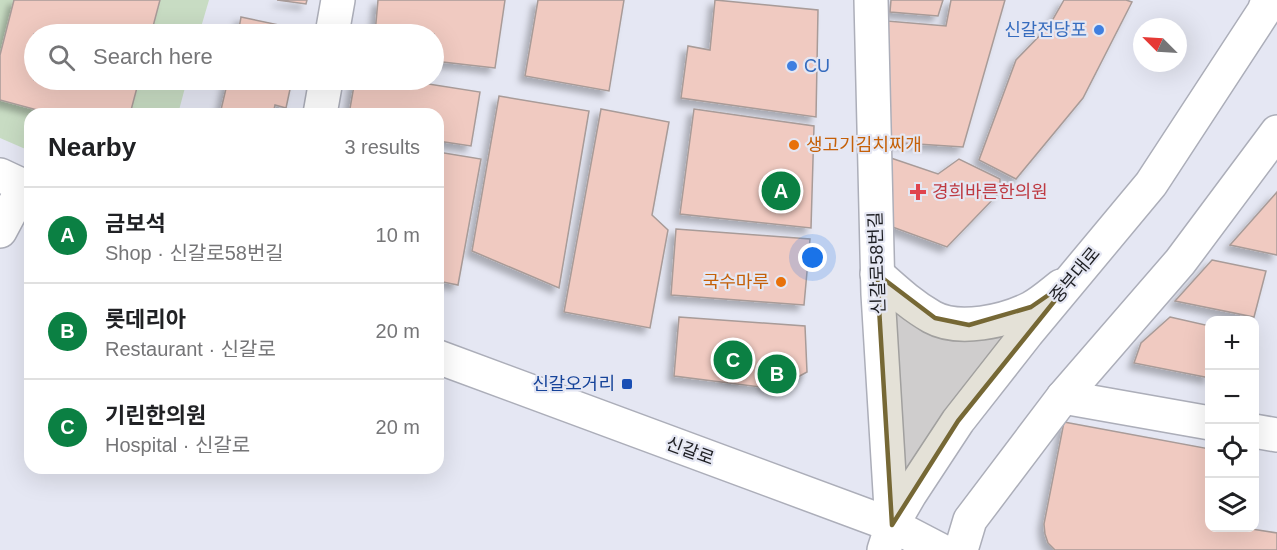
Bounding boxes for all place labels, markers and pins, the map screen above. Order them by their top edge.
place label: 신갈전당포 [1004,20,1087,40]
marker: 신갈전당포 [1092,23,1106,37]
place label: CU [804,56,830,76]
marker: CU [785,59,799,73]
place label: 생고기김치찌개 [806,135,922,155]
marker: 생고기김치찌개 [787,138,801,152]
pin: A [762,168,800,213]
place label: 경희바른한의원 [932,182,1048,202]
marker: 경희바른한의원 [909,183,927,201]
place label: 국수마루 [703,272,769,292]
marker: 국수마루 [774,275,788,289]
pin: C [714,338,752,382]
pin: B [758,352,796,397]
place label: 신갈오거리 [532,374,615,394]
marker: 신갈오거리 [620,377,634,391]

